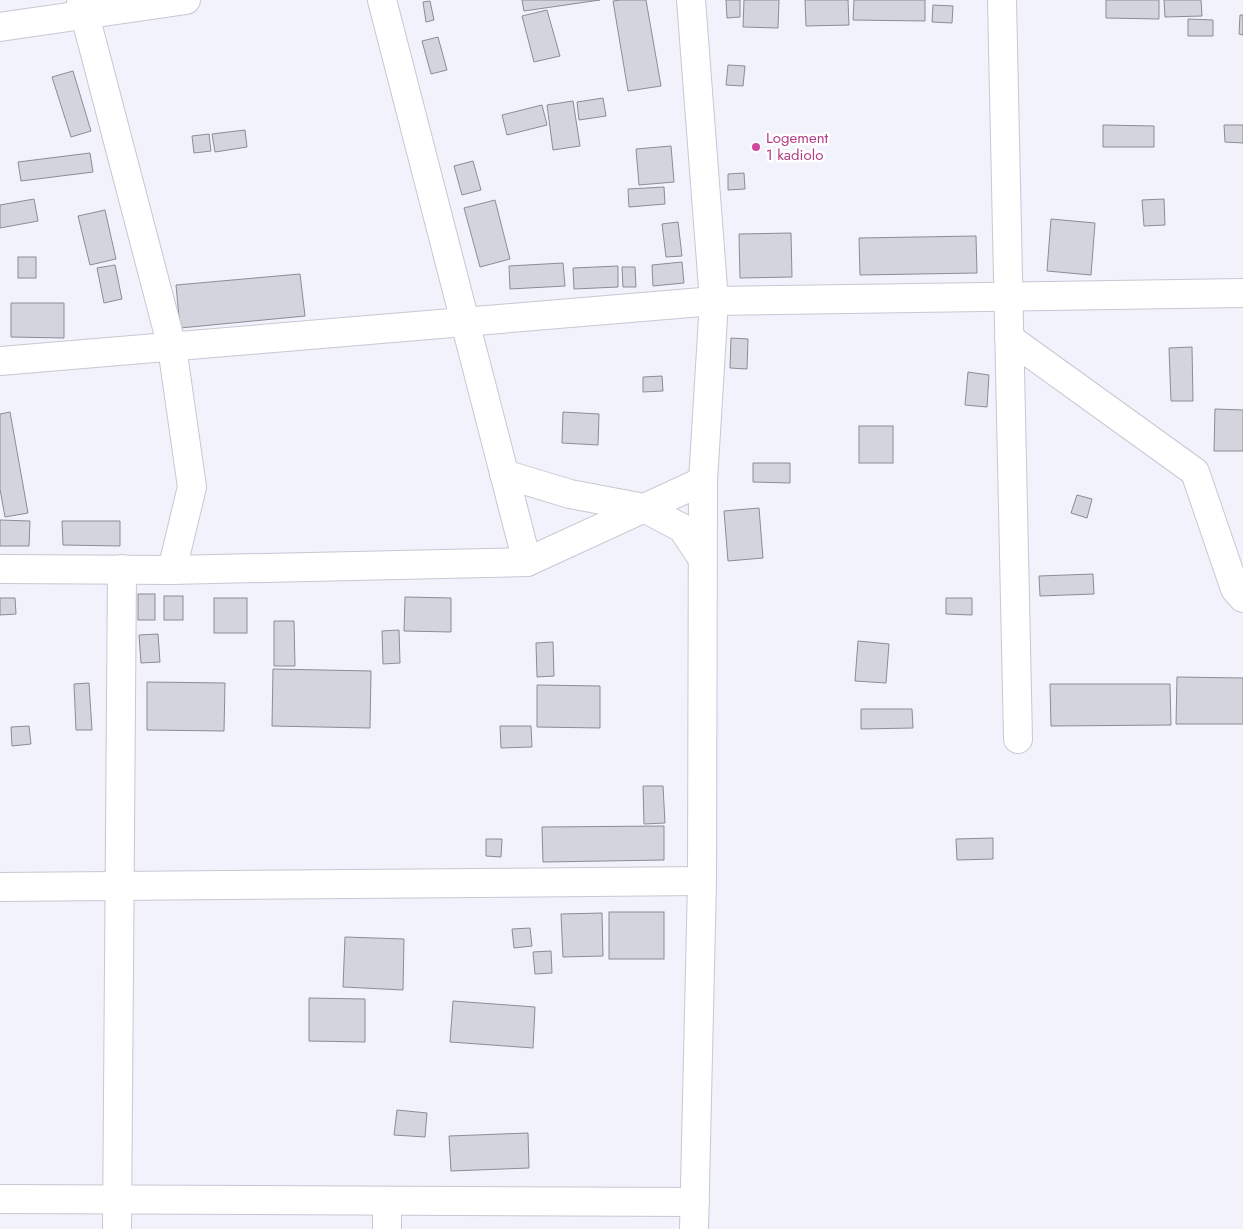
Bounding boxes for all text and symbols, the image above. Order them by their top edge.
place label: Logement 1 kadiolo [766,127,829,166]
marker: Logement 1 kadiolo [750,141,762,153]

